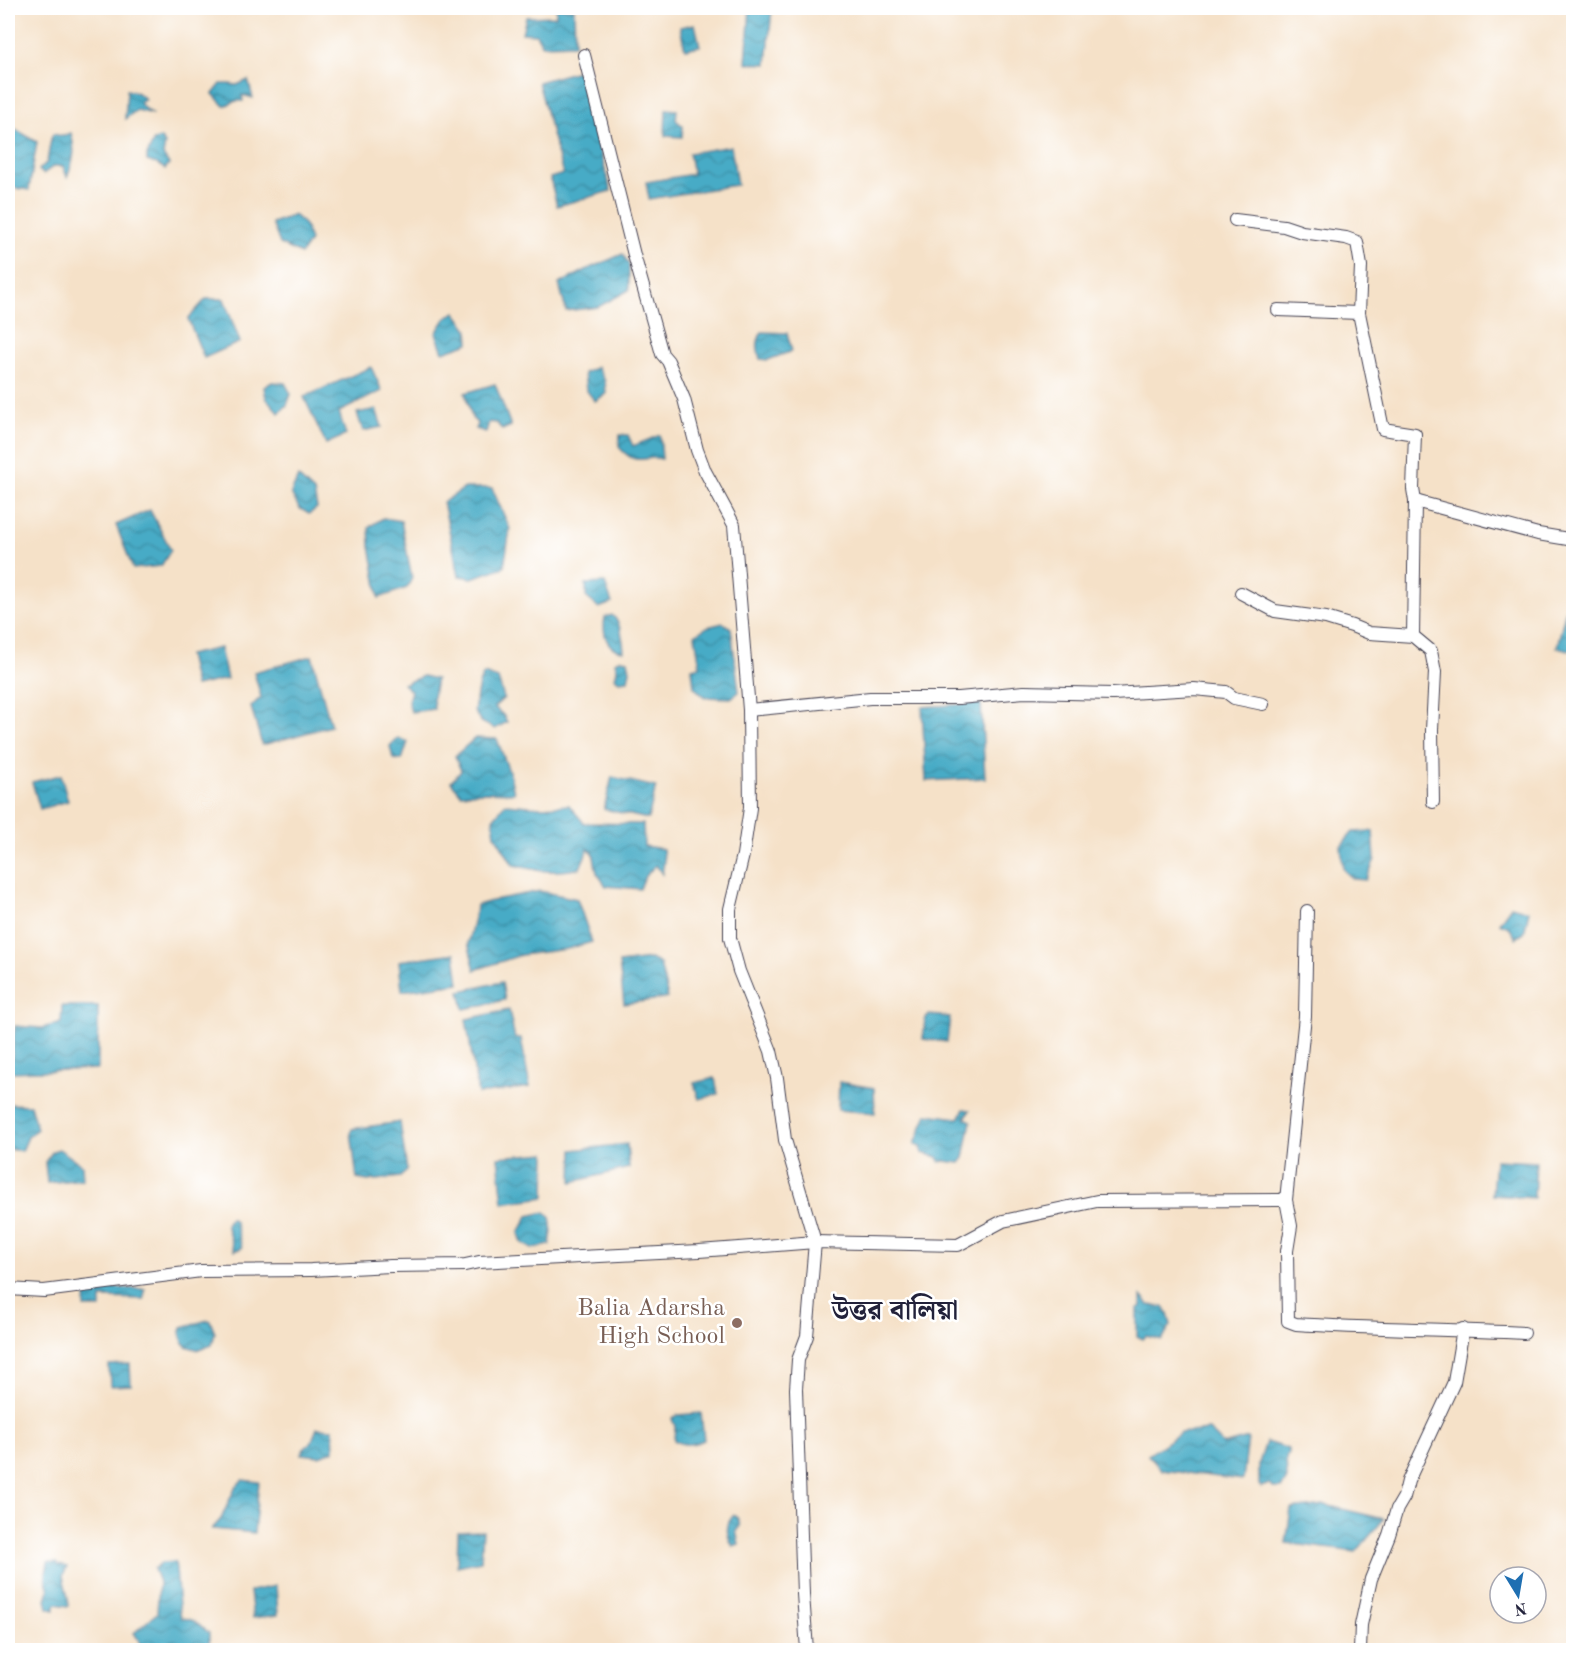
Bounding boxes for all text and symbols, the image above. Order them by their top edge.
district label: উত্তর বালিয়া [831,1293,958,1325]
place label: Balia Adarsha High School [577,1297,725,1349]
marker: Balia Adarsha High School [730,1316,744,1330]
north arrow [1488,1565,1548,1625]
text: N [1512,1599,1528,1617]

